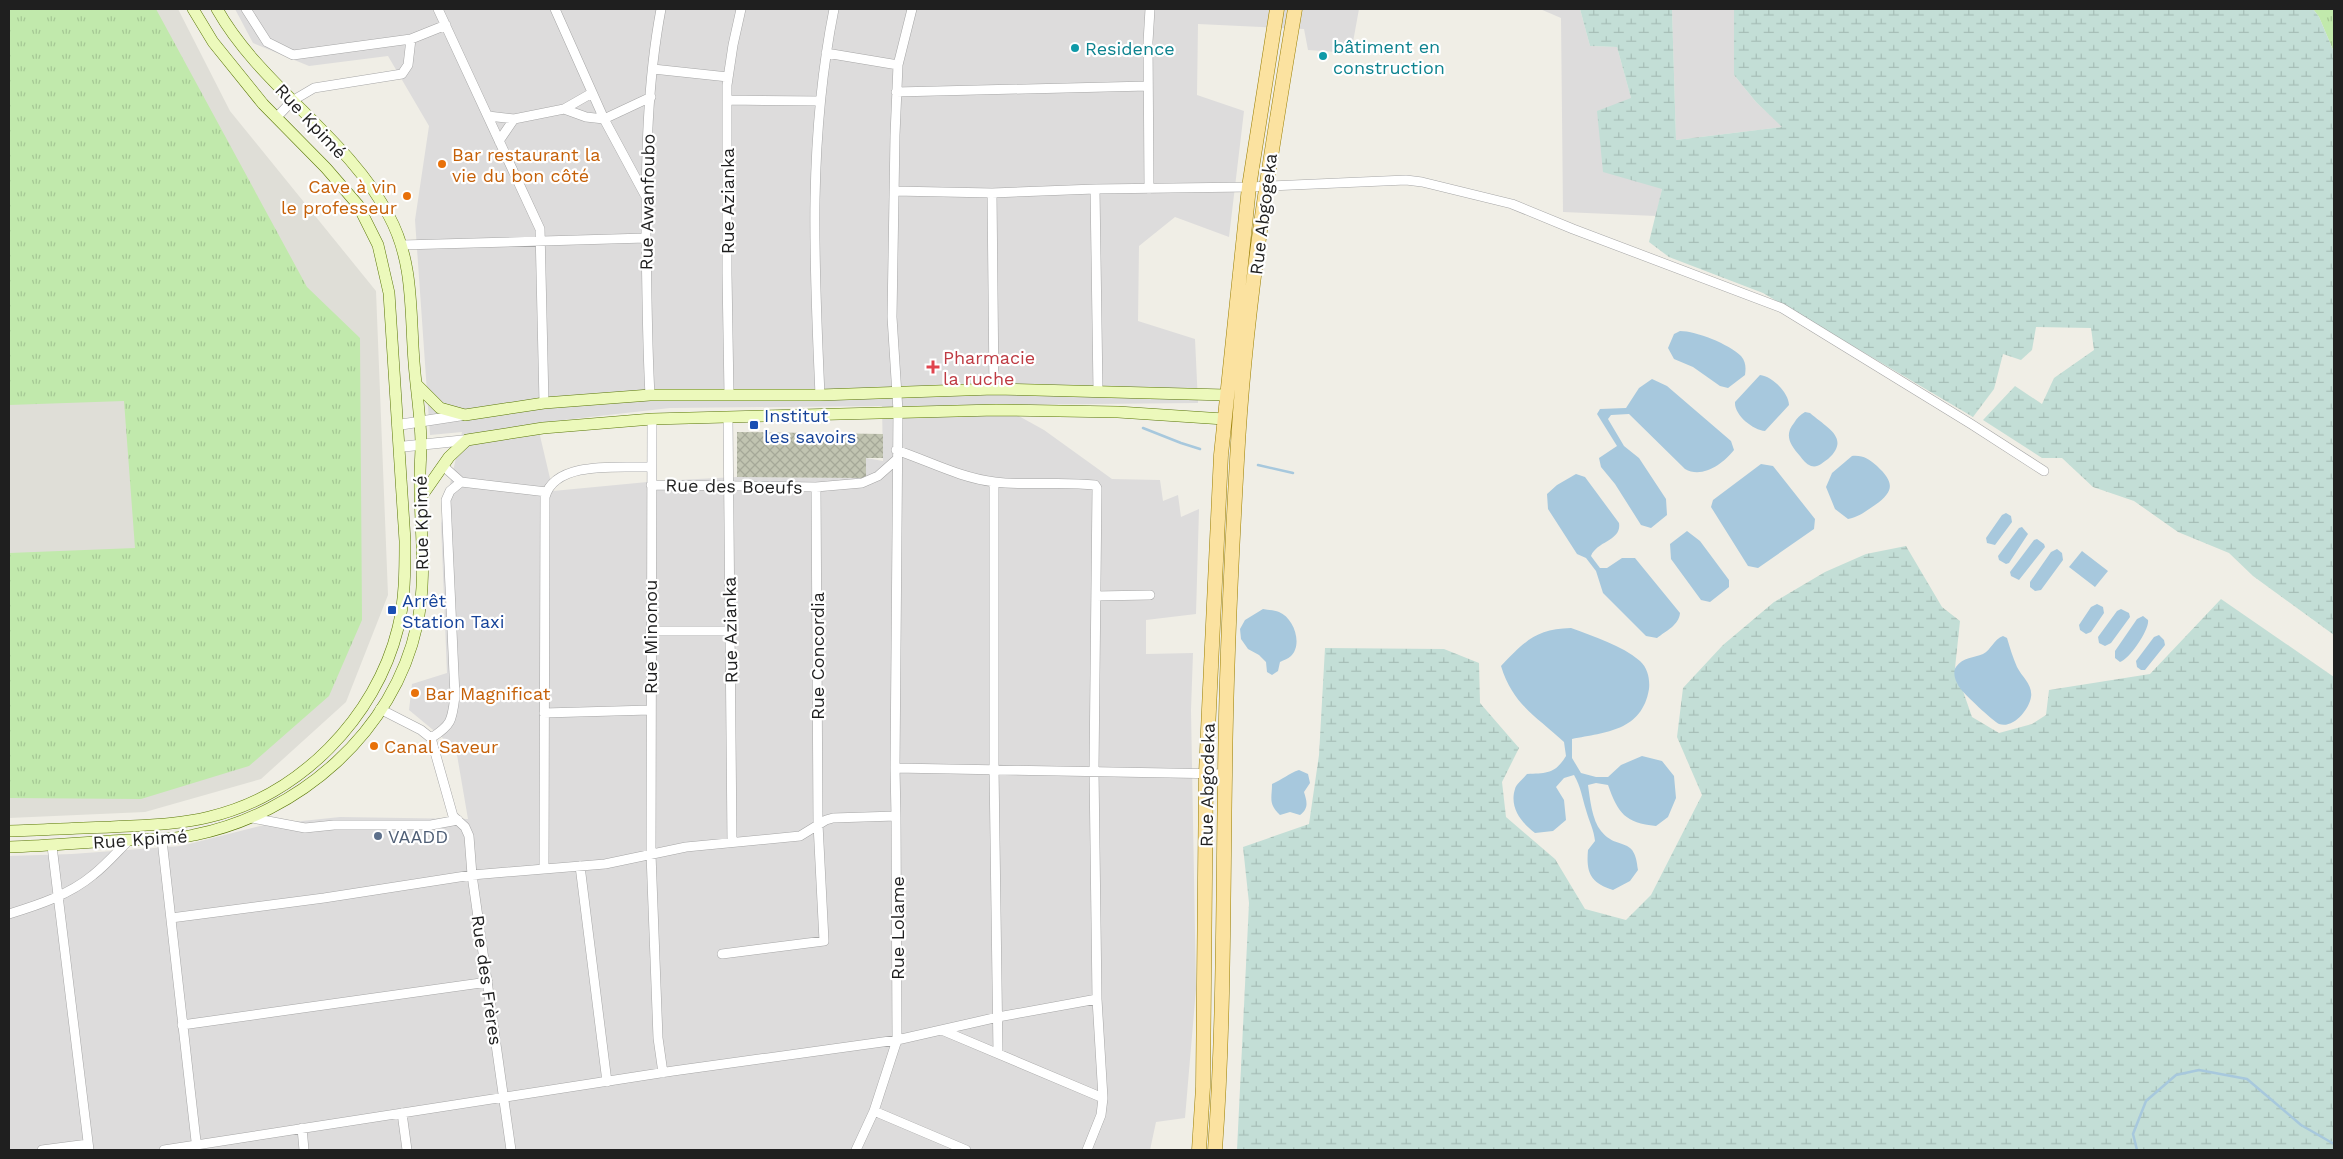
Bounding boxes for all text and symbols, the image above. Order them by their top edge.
place label: bâtiment en construction [1333,36,1445,78]
place label: Residence [1085,38,1175,59]
marker: Residence [1069,42,1081,54]
marker: bâtiment en construction [1317,50,1329,62]
street label: Rue Kpimé [271,79,351,163]
street label: Rue Awanfoubo [635,133,659,271]
place label: Bar restaurant la vie du bon côté [452,144,600,186]
street label: Rue Azianka [717,148,738,254]
street label: Rue Abgogeka [1245,152,1281,276]
marker: Bar restaurant la vie du bon côté [436,158,448,170]
place label: Cave à vin le professeur [281,176,397,218]
marker: Cave à vin le professeur [401,190,413,202]
place label: Pharmacie la ruche [943,347,1035,389]
marker: Pharmacie la ruche [927,361,939,373]
place label: Institut les savoirs [764,405,856,447]
marker: Institut les savoirs [748,419,760,431]
street label: Rue des Boeufs [665,474,803,498]
street label: Rue Kpimé [410,475,432,571]
street label: Rue Azianka [719,577,741,683]
street label: Rue Minonou [640,580,661,694]
place label: Arrêt Station Taxi [402,590,504,632]
street label: Rue Concordia [807,592,828,720]
marker: Arrêt Station Taxi [386,604,398,616]
place label: Bar Magnificat [425,683,551,704]
marker: Bar Magnificat [409,687,421,699]
street label: Rue Abgodeka [1195,723,1219,847]
place label: Canal Saveur [384,736,498,757]
marker: Canal Saveur [368,740,380,752]
street label: Rue Kpimé [92,825,188,853]
place label: VAADD [388,826,448,847]
marker: VAADD [372,830,384,842]
street label: Rue Lolame [887,876,908,980]
street label: Rue des Frères [467,914,507,1046]

